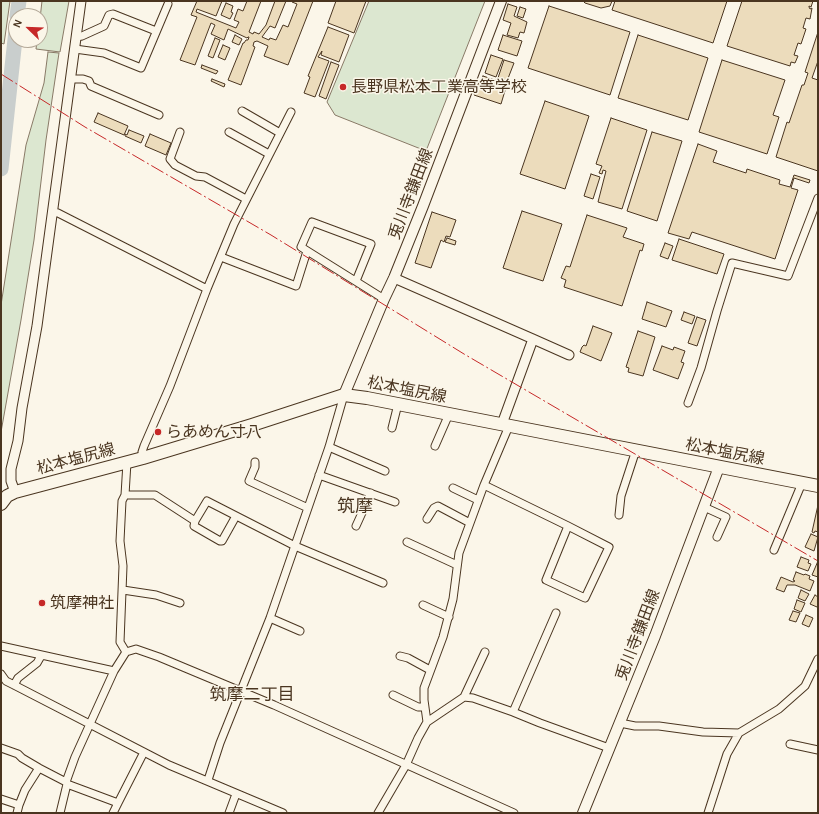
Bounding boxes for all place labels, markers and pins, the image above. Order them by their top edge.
place label: 長野県松本工業高等学校 [351,77,527,97]
marker: 長野県松本工業高等学校 [338,82,348,92]
place label: らあめん寸八 [166,422,262,442]
marker: らあめん寸八 [153,427,163,437]
place label: 筑摩神社 [50,593,114,613]
marker: 筑摩神社 [37,598,47,608]

